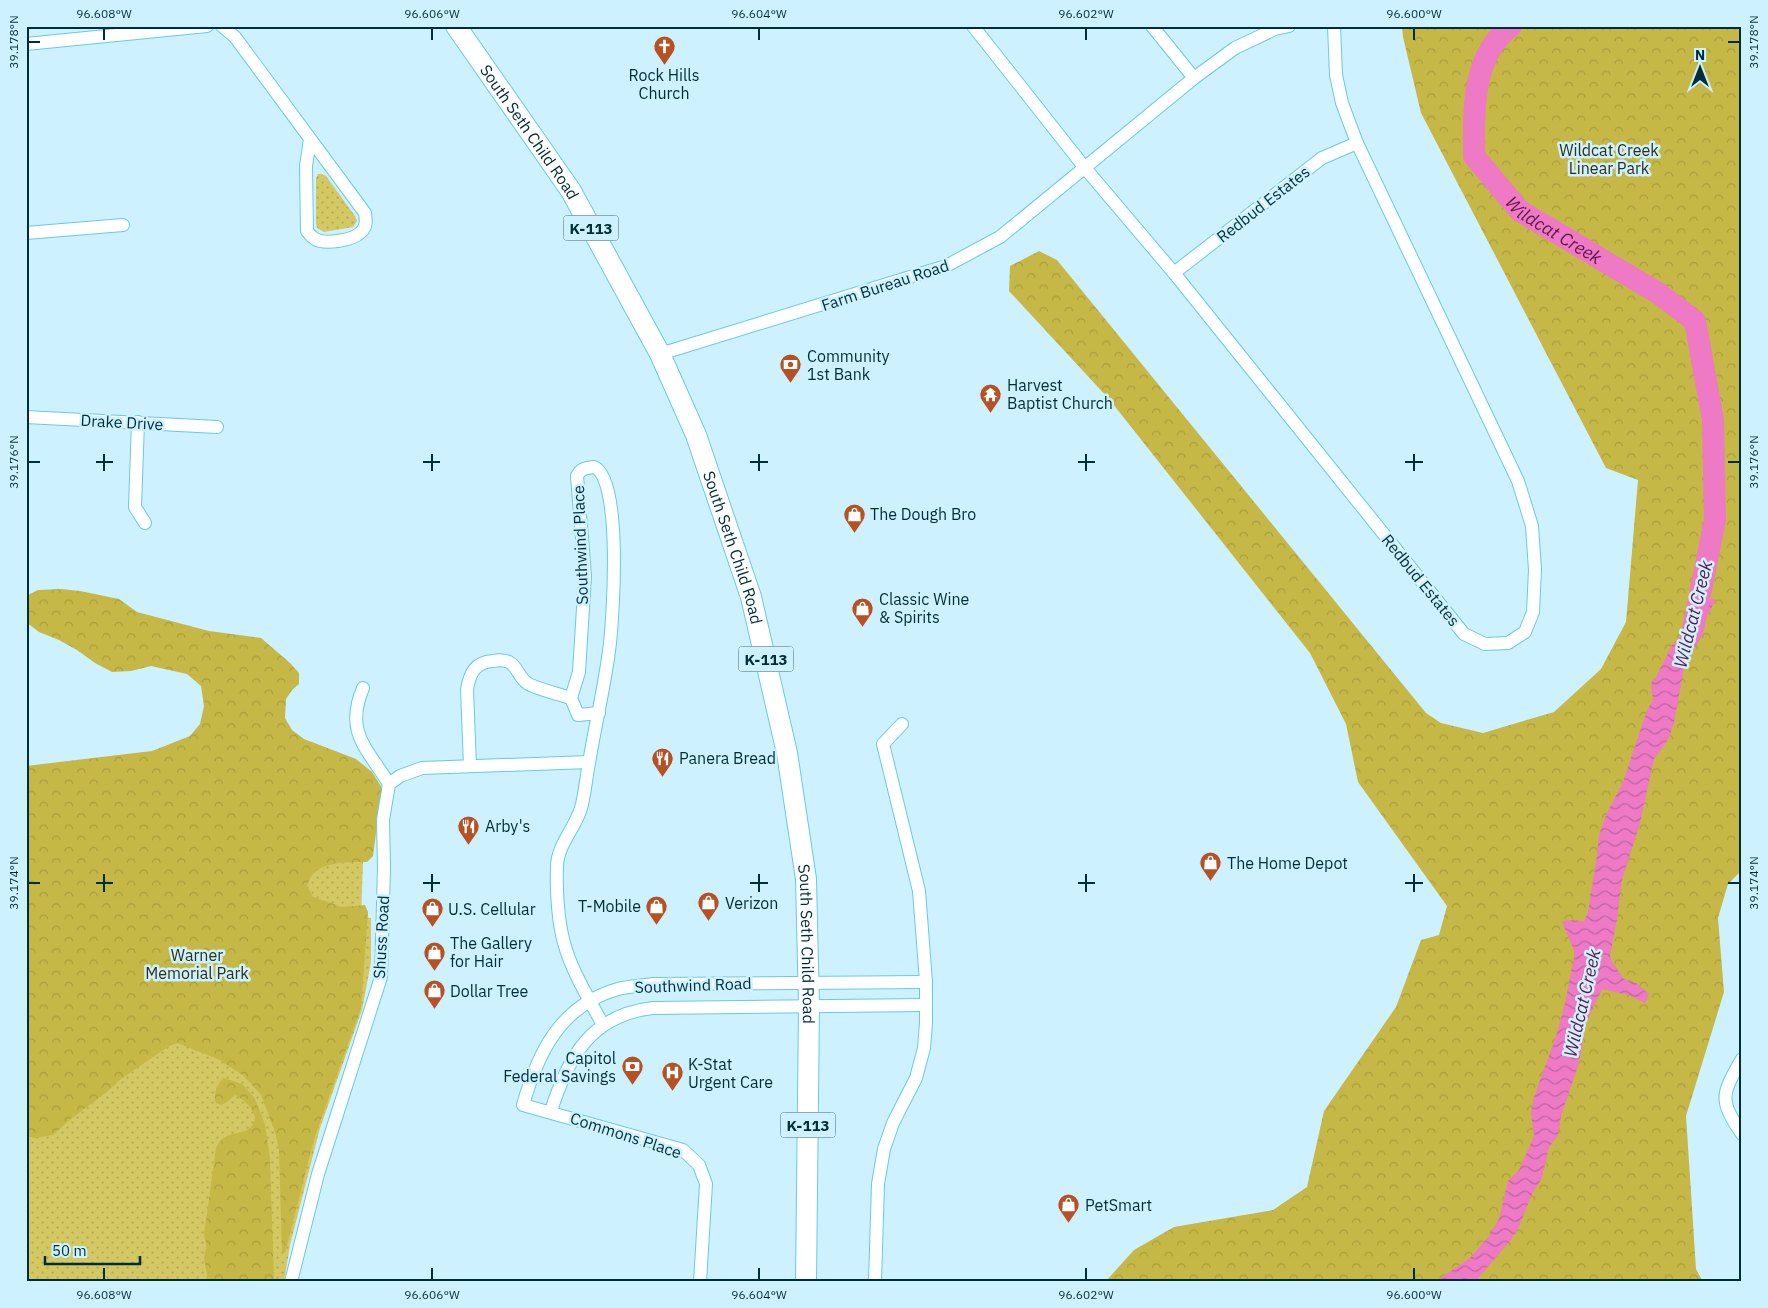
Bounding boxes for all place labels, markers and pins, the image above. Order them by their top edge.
church icon: Rock Hills Church [652,34,676,65]
place label: Rock Hills Church [629,65,699,103]
place label: Community 1st Bank [807,346,890,384]
bank icon: Community 1st Bank [779,353,803,384]
place label: Harvest Baptist Church [1007,375,1113,413]
temple icon: Harvest Baptist Church [979,382,1003,413]
shop icon: The Dough Bro [842,502,866,533]
place label: The Dough Bro [870,504,976,524]
place label: Classic Wine & Spirits [879,589,969,627]
shop icon: Classic Wine & Spirits [851,596,875,627]
restaurant icon: Panera Bread [651,746,675,777]
place label: Panera Bread [679,748,776,768]
restaurant icon: Arby's [457,814,481,845]
place label: Arby's [485,816,530,836]
shop icon: The Home Depot [1199,851,1223,882]
place label: The Home Depot [1227,853,1348,873]
shop icon: Verizon [697,891,721,922]
place label: Verizon [725,893,778,913]
shop icon: T-Mobile [645,894,669,925]
place label: T-Mobile [578,896,641,916]
shop icon: U.S. Cellular [420,897,444,928]
place label: U.S. Cellular [448,899,536,919]
place label: The Gallery for Hair [450,933,532,971]
shop icon: The Gallery for Hair [422,940,446,971]
shop icon: Dollar Tree [422,979,446,1010]
place label: Dollar Tree [450,981,529,1001]
place label: Capitol Federal Savings [503,1048,616,1086]
place label: K-Stat Urgent Care [688,1054,773,1092]
bank icon: Capitol Federal Savings [620,1055,644,1086]
hospital icon: K-Stat Urgent Care [660,1061,684,1092]
shop icon: PetSmart [1057,1193,1081,1224]
place label: PetSmart [1085,1195,1152,1215]

